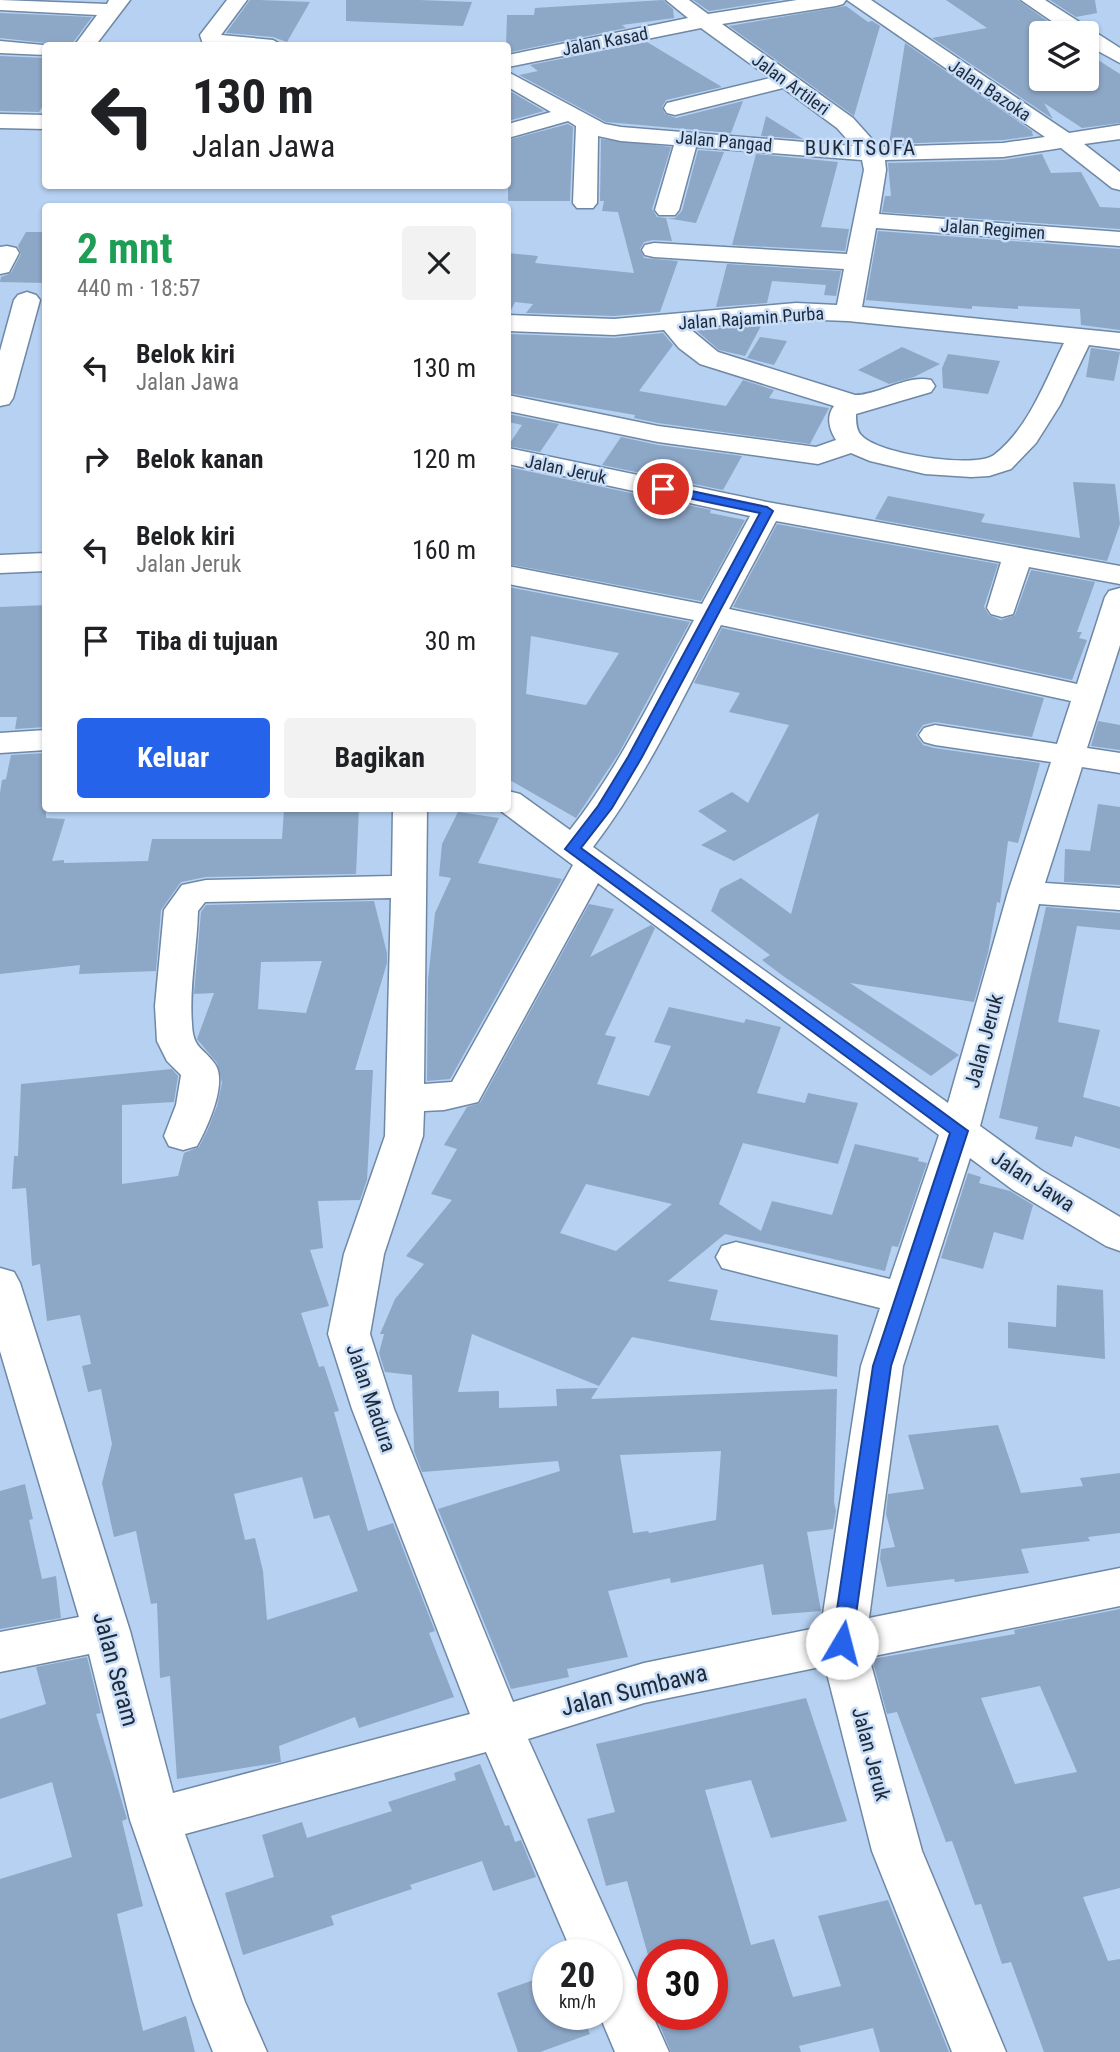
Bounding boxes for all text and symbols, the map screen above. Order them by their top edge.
map controls [1029,21,1099,91]
button: layers [1029,21,1099,91]
street label: Jalan Kasad [560,22,650,60]
street label: Jalan Artileri [748,49,834,119]
street label: Jalan Bazoka [945,55,1035,125]
text: 130 m [192,68,314,125]
icon: left [77,70,168,161]
street label: Jalan Pangad [675,126,773,156]
text: Jalan Jawa [192,127,335,165]
district label: BUKITSOFA [805,136,917,160]
street label: Jalan Regimen [940,215,1046,243]
text: 2 mnt [77,224,173,273]
button: close [402,226,476,300]
text: 440 m · 18:57 [77,275,201,302]
street label: Jalan Rajamin Purba [677,302,825,334]
text: Belok kiri [136,339,235,369]
icon: left [77,349,115,387]
text: 130 m [412,353,476,383]
text: Jalan Jawa [136,369,239,396]
icon: right [77,440,115,478]
text: Belok kanan [136,444,263,474]
text: 120 m [412,444,476,474]
street label: Jalan Jeruk [524,450,608,488]
pin [633,459,693,519]
icon: arrive [644,470,682,508]
text: Belok kiri [136,521,235,551]
icon: left [77,531,115,569]
text: 160 m [412,535,476,565]
text: Jalan Jeruk [136,551,241,578]
icon: arrive [77,622,115,660]
text: Tiba di tujuan [136,626,278,656]
text: 30 m [425,626,476,656]
button: Keluar [77,718,270,798]
button: Bagikan [284,718,476,798]
street label: Jalan Jeruk [960,991,1008,1091]
street label: Jalan Jawa [987,1145,1079,1217]
street label: Jalan Madura [341,1341,401,1455]
position arrow [805,1606,879,1680]
street label: Jalan Seram [87,1609,145,1729]
street label: Jalan Sumbawa [558,1658,710,1722]
street label: Jalan Jeruk [847,1704,895,1804]
speed limit sign: 30 [637,1939,728,2030]
text: 20 [560,1955,595,1996]
text: km/h [559,1991,596,2012]

